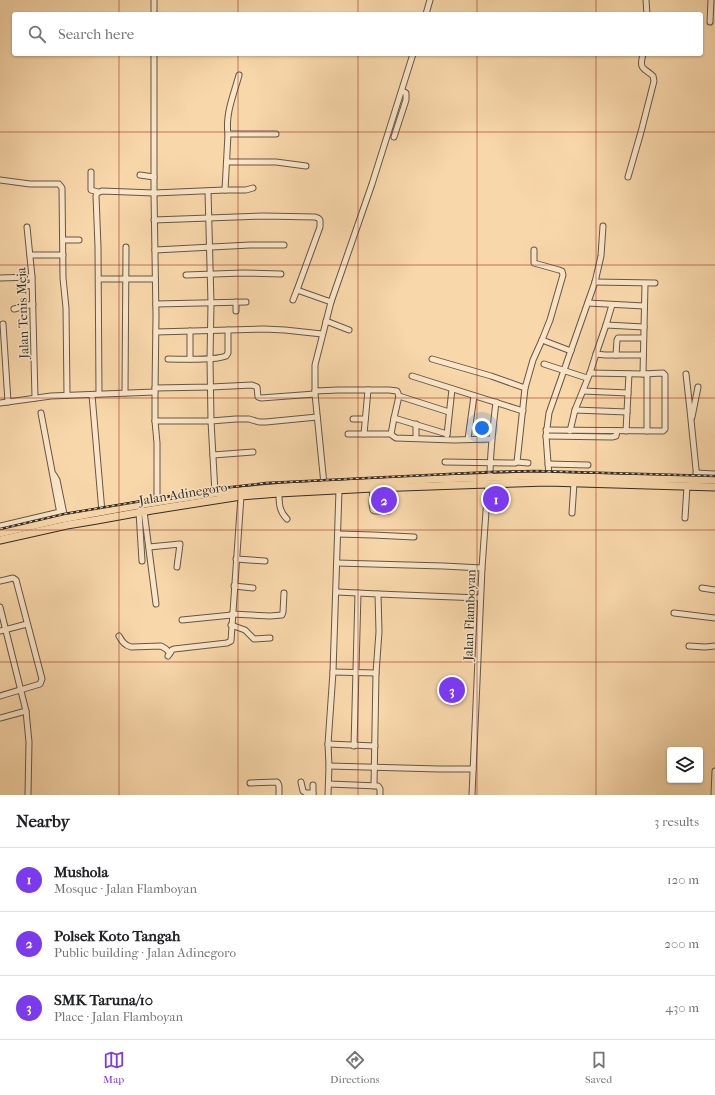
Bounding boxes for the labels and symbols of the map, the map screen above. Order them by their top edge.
street label: Jalan Tenis Meja [13,266,32,360]
your location [472,418,492,438]
street label: Jalan Adinegoro [137,479,229,508]
pin: 1 [483,484,509,514]
pin: 2 [371,485,397,515]
street label: Jalan Flamboyan [460,569,479,662]
pin: 3 [439,675,465,705]

